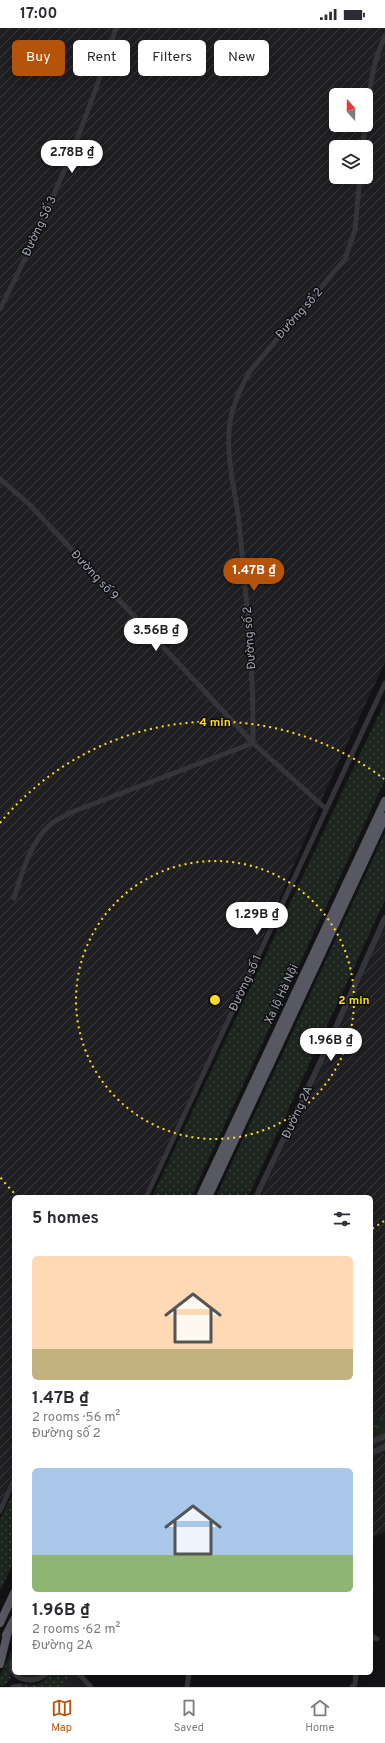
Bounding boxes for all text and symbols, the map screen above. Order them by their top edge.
text: 17:00 [20,5,57,24]
chip: Buy [12,40,65,76]
chip: Rent [73,40,130,76]
chip: Filters [138,40,206,76]
chip: New [214,40,269,76]
north arrow [329,88,373,132]
map controls [329,88,373,184]
pin: 2.78B ₫ [35,140,109,174]
button: layers [329,140,373,184]
text: 2.78B ₫ [50,145,94,161]
street label: Đường Số 3 [19,194,61,259]
street label: Đường số 2 [273,285,327,343]
street label: Đường số 9 [67,547,122,604]
pin: 1.47B ₫ [217,558,291,592]
text: 1.47B ₫ [232,563,276,579]
street label: Đường số 2 [240,606,260,670]
pin: 3.56B ₫ [119,618,193,652]
text: 3.56B ₫ [133,623,179,639]
text: 4 min [199,715,231,731]
pin: 1.29B ₫ [220,902,294,936]
text: 1.29B ₫ [235,907,279,923]
street label: Đường số 1 [226,953,266,1014]
street label: Xa lộ Hà Nội [261,962,303,1027]
centre of rings [208,993,222,1007]
text: 2 min [338,993,370,1009]
pin: 1.96B ₫ [294,1028,368,1062]
text: 1.96B ₫ [309,1033,353,1049]
street label: Đường 2A [279,1083,317,1141]
text: 5 homes [32,1208,99,1230]
icon: filters [331,1208,353,1230]
icon: home [157,1282,229,1354]
text: 1.47B ₫ [32,1388,89,1410]
text: 2 rooms · 56 m² [32,1410,120,1426]
text: Đường số 2 [32,1426,101,1442]
icon: home [157,1494,229,1566]
text: 1.96B ₫ [32,1600,90,1622]
text: 2 rooms · 62 m² [32,1622,120,1638]
text: Đường 2A [32,1638,93,1654]
tab: Map [51,1697,73,1735]
tab: Saved [174,1697,204,1735]
tab: Home [305,1697,334,1735]

